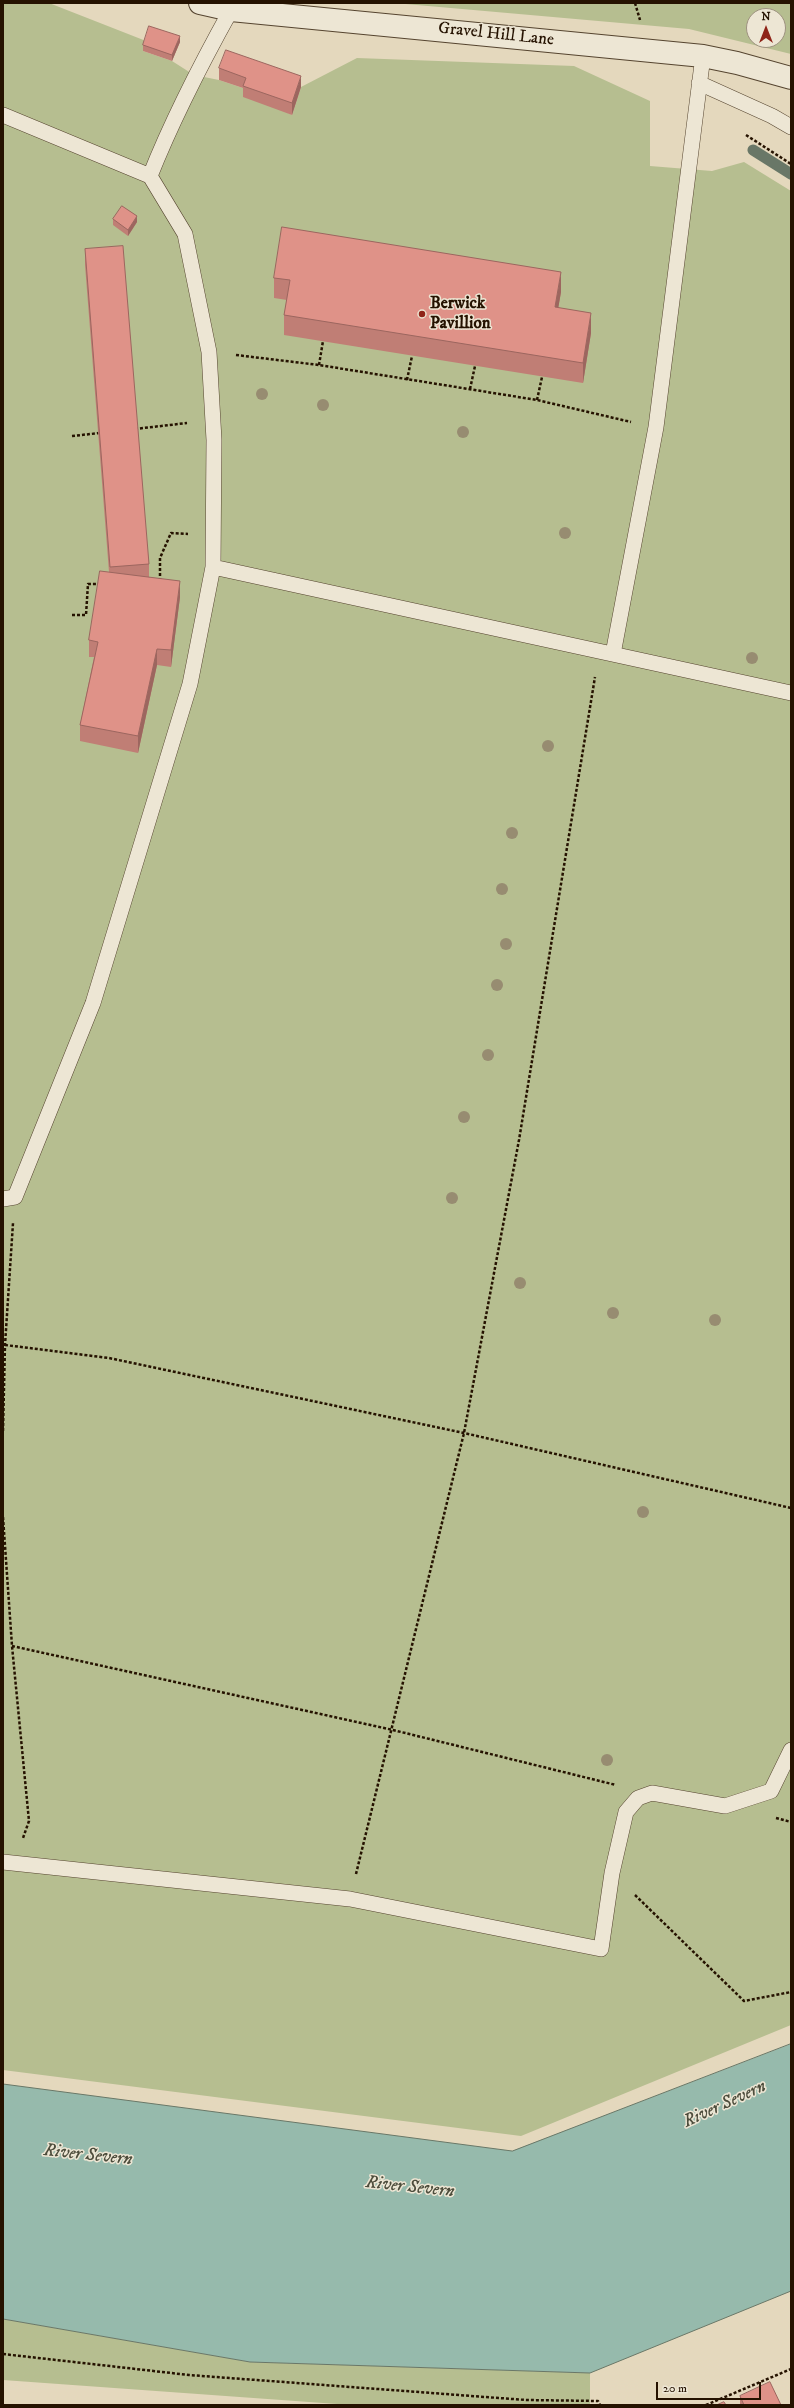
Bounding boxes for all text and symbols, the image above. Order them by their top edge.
north arrow [746,8,786,48]
text: N [761,10,771,24]
street label: Gravel Hill Lane [437,19,555,51]
place label: Berwick Pavillion [430,294,491,334]
marker: Berwick Pavillion [417,309,427,319]
water label: River Severn [680,2076,770,2134]
water label: River Severn [43,2141,133,2171]
water label: River Severn [365,2173,455,2203]
scale bar [658,2374,763,2400]
text: 20 m [663,2381,687,2396]

